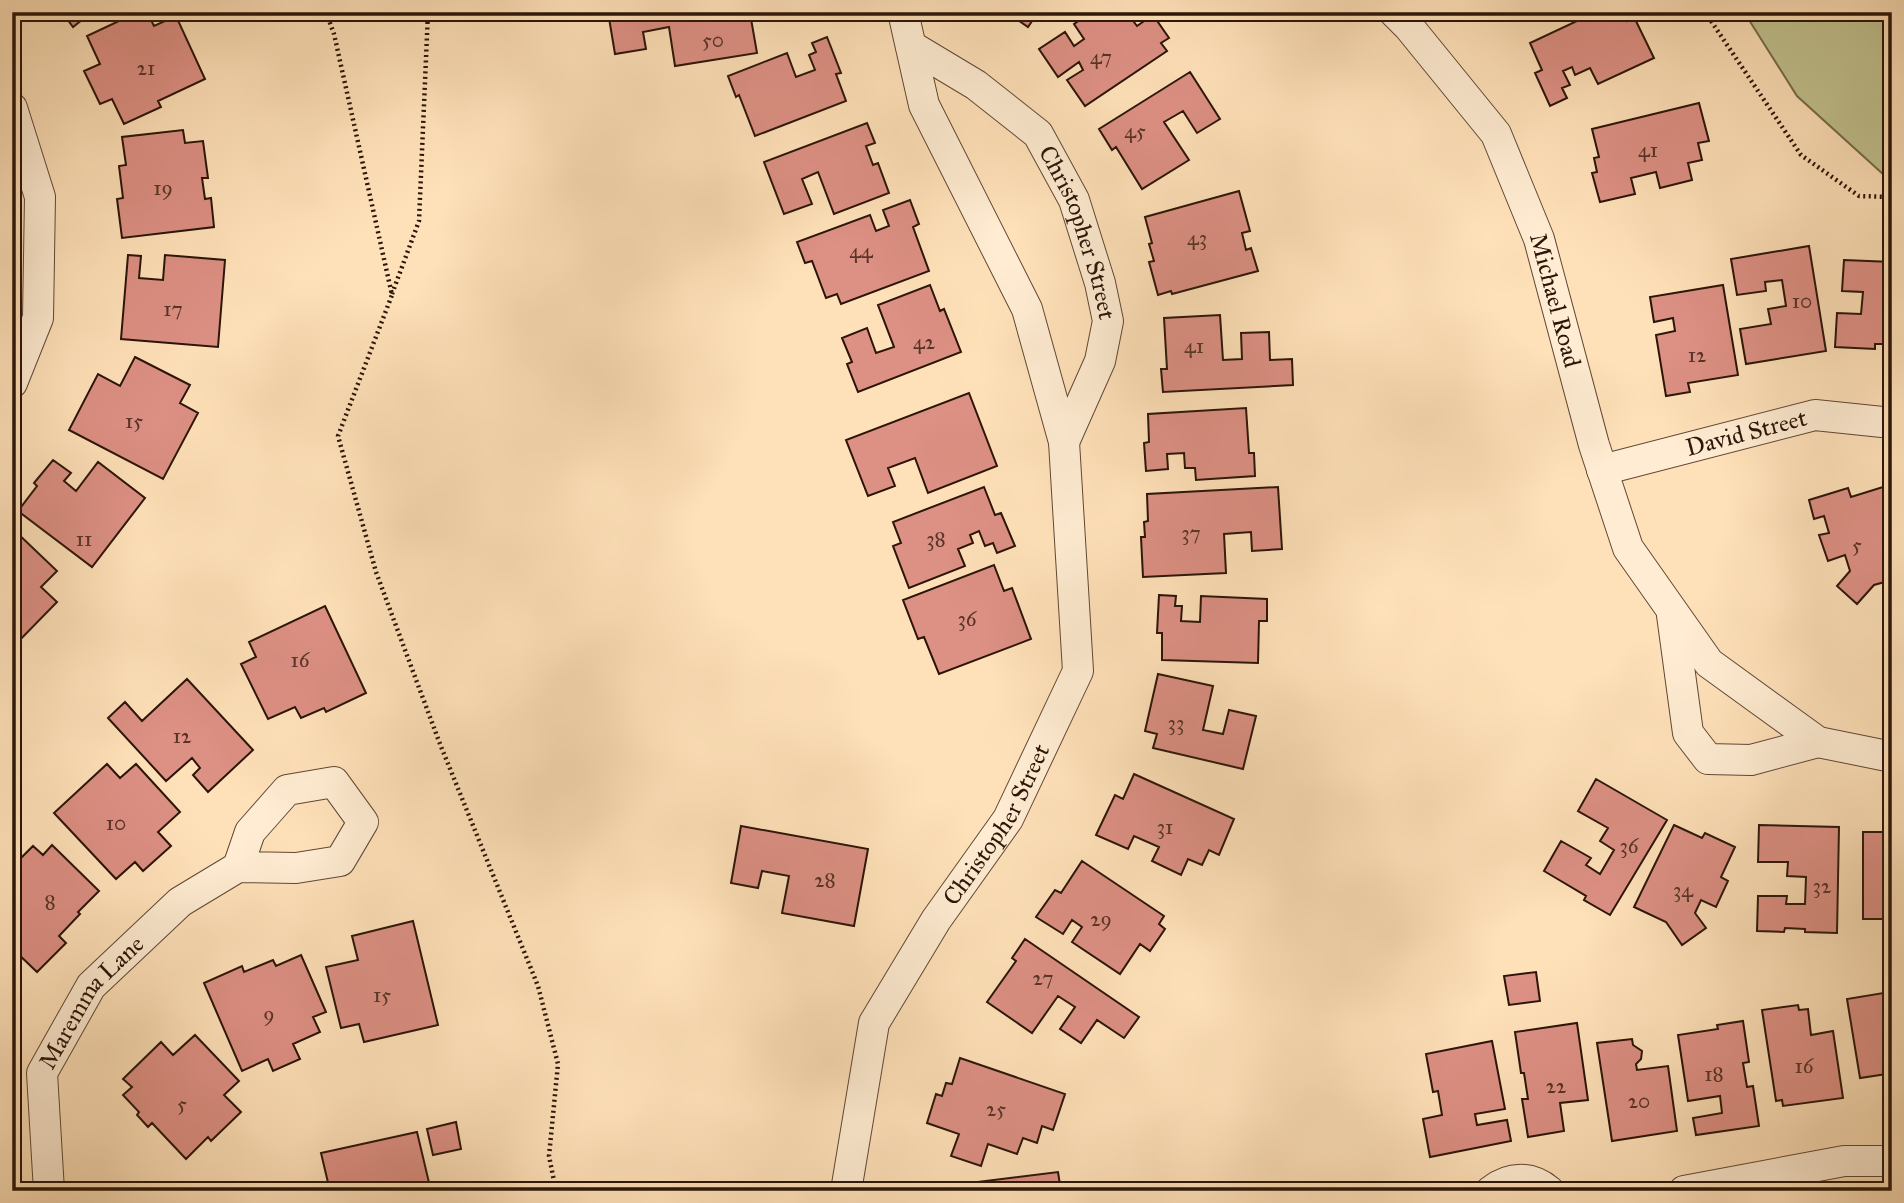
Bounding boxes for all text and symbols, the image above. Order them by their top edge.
house number: 50 [702,27,724,53]
house number: 47 [1090,44,1112,70]
house number: 21 [137,55,155,81]
house number: 45 [1124,118,1146,144]
house number: 41 [1638,137,1658,163]
street label: Christopher Street [1032,140,1122,323]
house number: 19 [153,175,173,201]
house number: 43 [1187,225,1207,251]
street label: Michael Road [1523,230,1588,371]
house number: 44 [849,238,874,264]
house number: 10 [1792,288,1812,314]
house number: 17 [163,296,183,322]
house number: 42 [913,329,936,355]
house number: 41 [1184,333,1204,359]
house number: 12 [1688,342,1707,368]
street label: David Street [1683,403,1810,463]
house number: 15 [125,408,143,434]
house number: 37 [1181,520,1201,546]
house number: 11 [76,526,92,552]
house number: 38 [926,526,946,552]
house number: 5 [1852,532,1862,558]
house number: 36 [957,606,978,632]
house number: 16 [290,647,311,673]
house number: 33 [1168,710,1184,736]
house number: 12 [173,723,192,749]
street label: Christopher Street [936,739,1057,911]
house number: 10 [106,810,126,836]
house number: 31 [1157,814,1173,840]
house number: 36 [1619,833,1640,859]
house number: 28 [814,867,836,893]
house number: 32 [1813,873,1832,899]
house number: 34 [1673,877,1694,903]
house number: 8 [44,889,56,915]
house number: 29 [1090,906,1112,932]
street label: Maremma Lane [32,929,150,1075]
house number: 27 [1033,965,1054,991]
house number: 15 [373,982,391,1008]
house number: 9 [263,1001,275,1027]
house number: 16 [1794,1053,1815,1079]
house number: 18 [1704,1061,1724,1087]
house number: 22 [1546,1073,1567,1099]
house number: 20 [1628,1088,1650,1114]
house number: 5 [177,1091,187,1117]
house number: 25 [986,1096,1006,1122]

